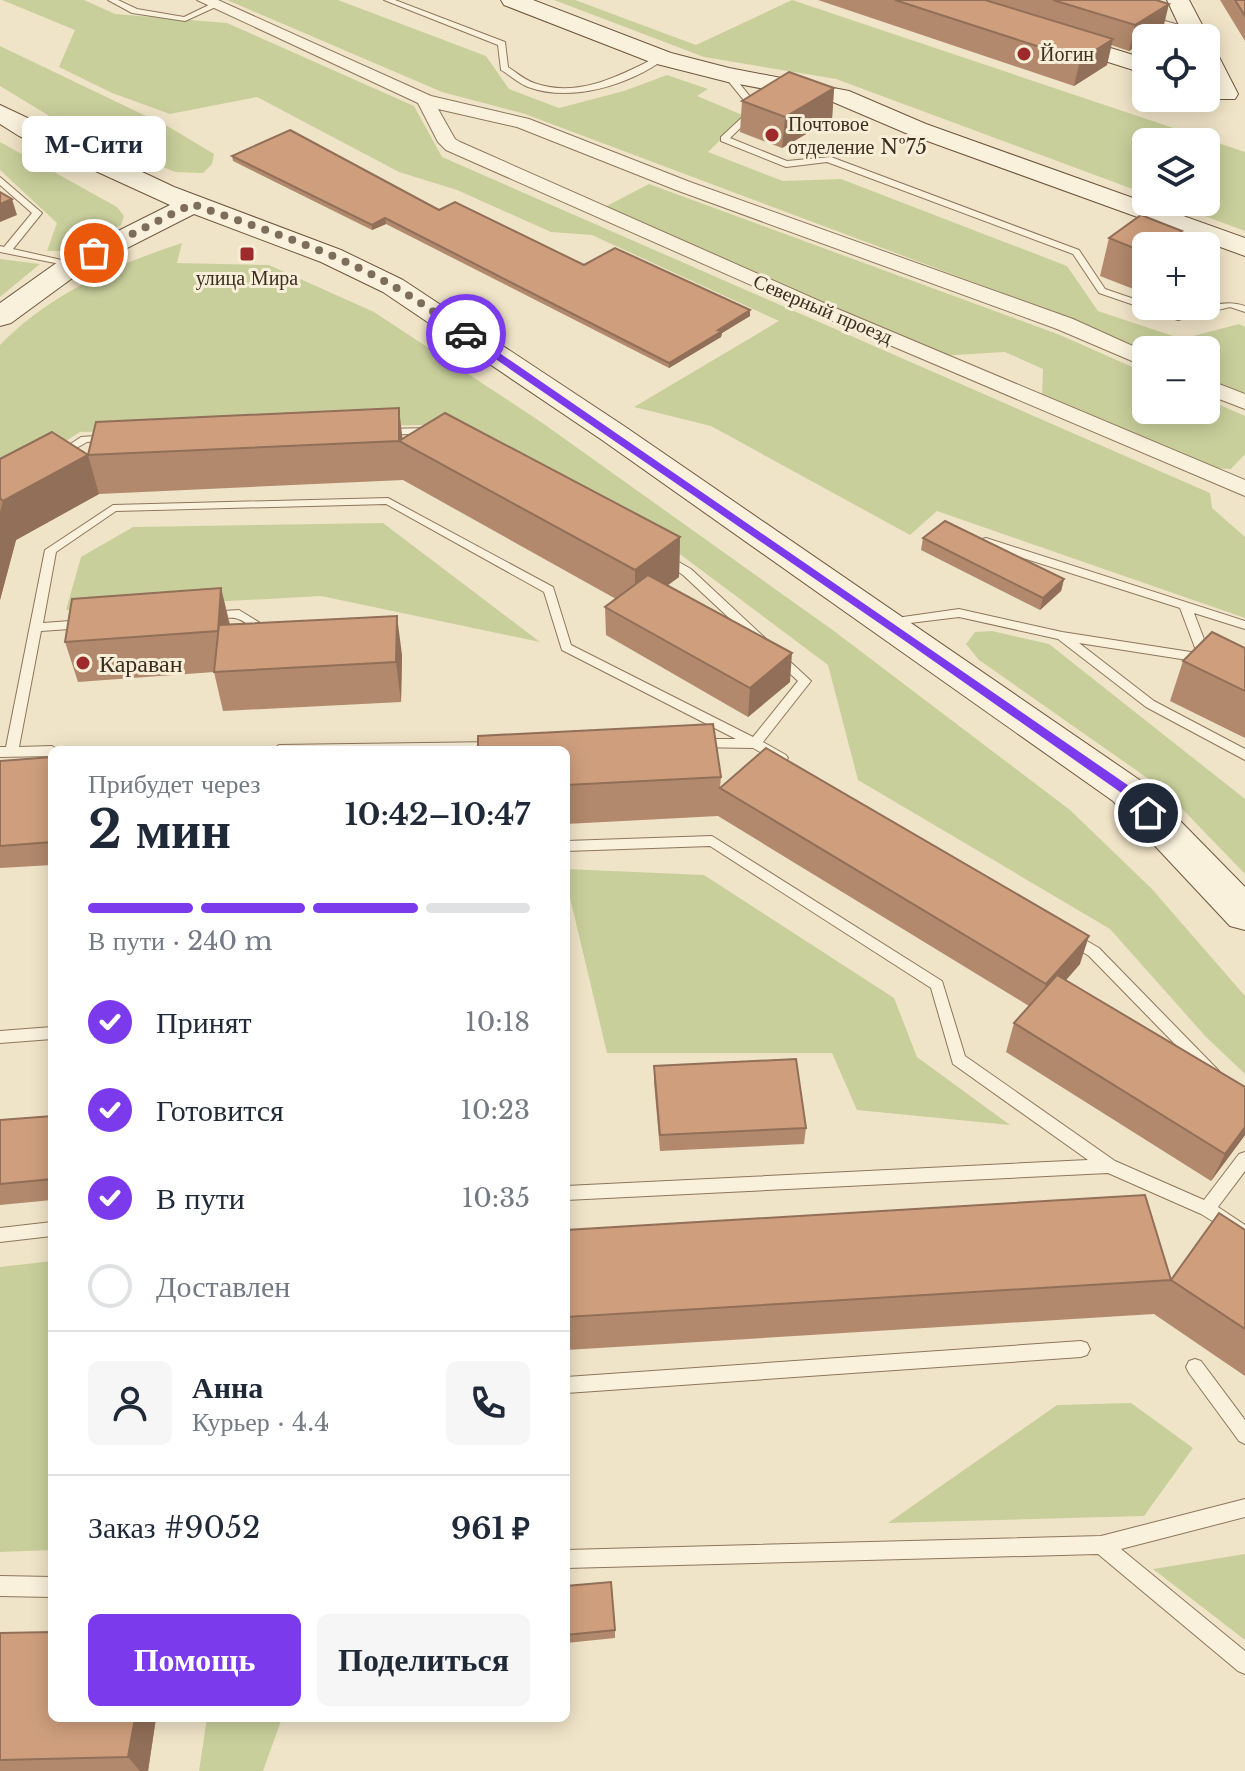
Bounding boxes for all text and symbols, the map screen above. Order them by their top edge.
map controls [1132,24,1220,424]
button: locate [1132,24,1220,112]
place label: Йогин [1040,42,1094,66]
marker: Йогин [1015,45,1033,63]
place label: Почтовое отделение №75 [788,112,927,159]
callout: М-Сити [22,117,166,173]
marker: Почтовое отделение №75 [763,126,781,144]
text: М-Сити [45,128,143,160]
button: layers [1132,128,1220,216]
pin [60,219,128,287]
icon: bag [72,231,116,275]
button: + [1132,232,1220,320]
marker: улица Мира [238,245,256,263]
place label: улица Мира [196,266,298,290]
street label: Северный проезд [750,269,896,349]
courier [426,294,506,374]
icon: car [444,312,488,356]
button: − [1132,336,1220,424]
place label: Караван [99,649,183,678]
marker: Караван [74,654,92,672]
text: Прибудет через [88,768,261,800]
pin [1114,779,1182,847]
icon: home [1126,791,1170,835]
text: 10:42–10:47 [345,796,530,833]
text: 2 мин [88,798,231,862]
text: В пути · 240 m [88,925,272,957]
icon: check [88,1000,132,1044]
text: Принят [156,1004,252,1041]
text: 10:18 [465,1006,530,1038]
icon: check [88,1088,132,1132]
text: Готовится [156,1092,284,1129]
text: 10:23 [460,1094,530,1126]
icon: check [88,1176,132,1220]
text: В пути [156,1180,245,1217]
text: 10:35 [462,1182,530,1214]
text: Доставлен [156,1268,290,1305]
button: person [88,1361,172,1445]
button: phone [446,1361,530,1445]
text: Анна [192,1369,263,1406]
text: Курьер · 4.4 [192,1406,329,1438]
text: Заказ #9052 [88,1509,260,1546]
text: 961 ₽ [451,1510,530,1547]
button: Помощь [88,1614,301,1706]
button: Поделиться [317,1614,530,1706]

